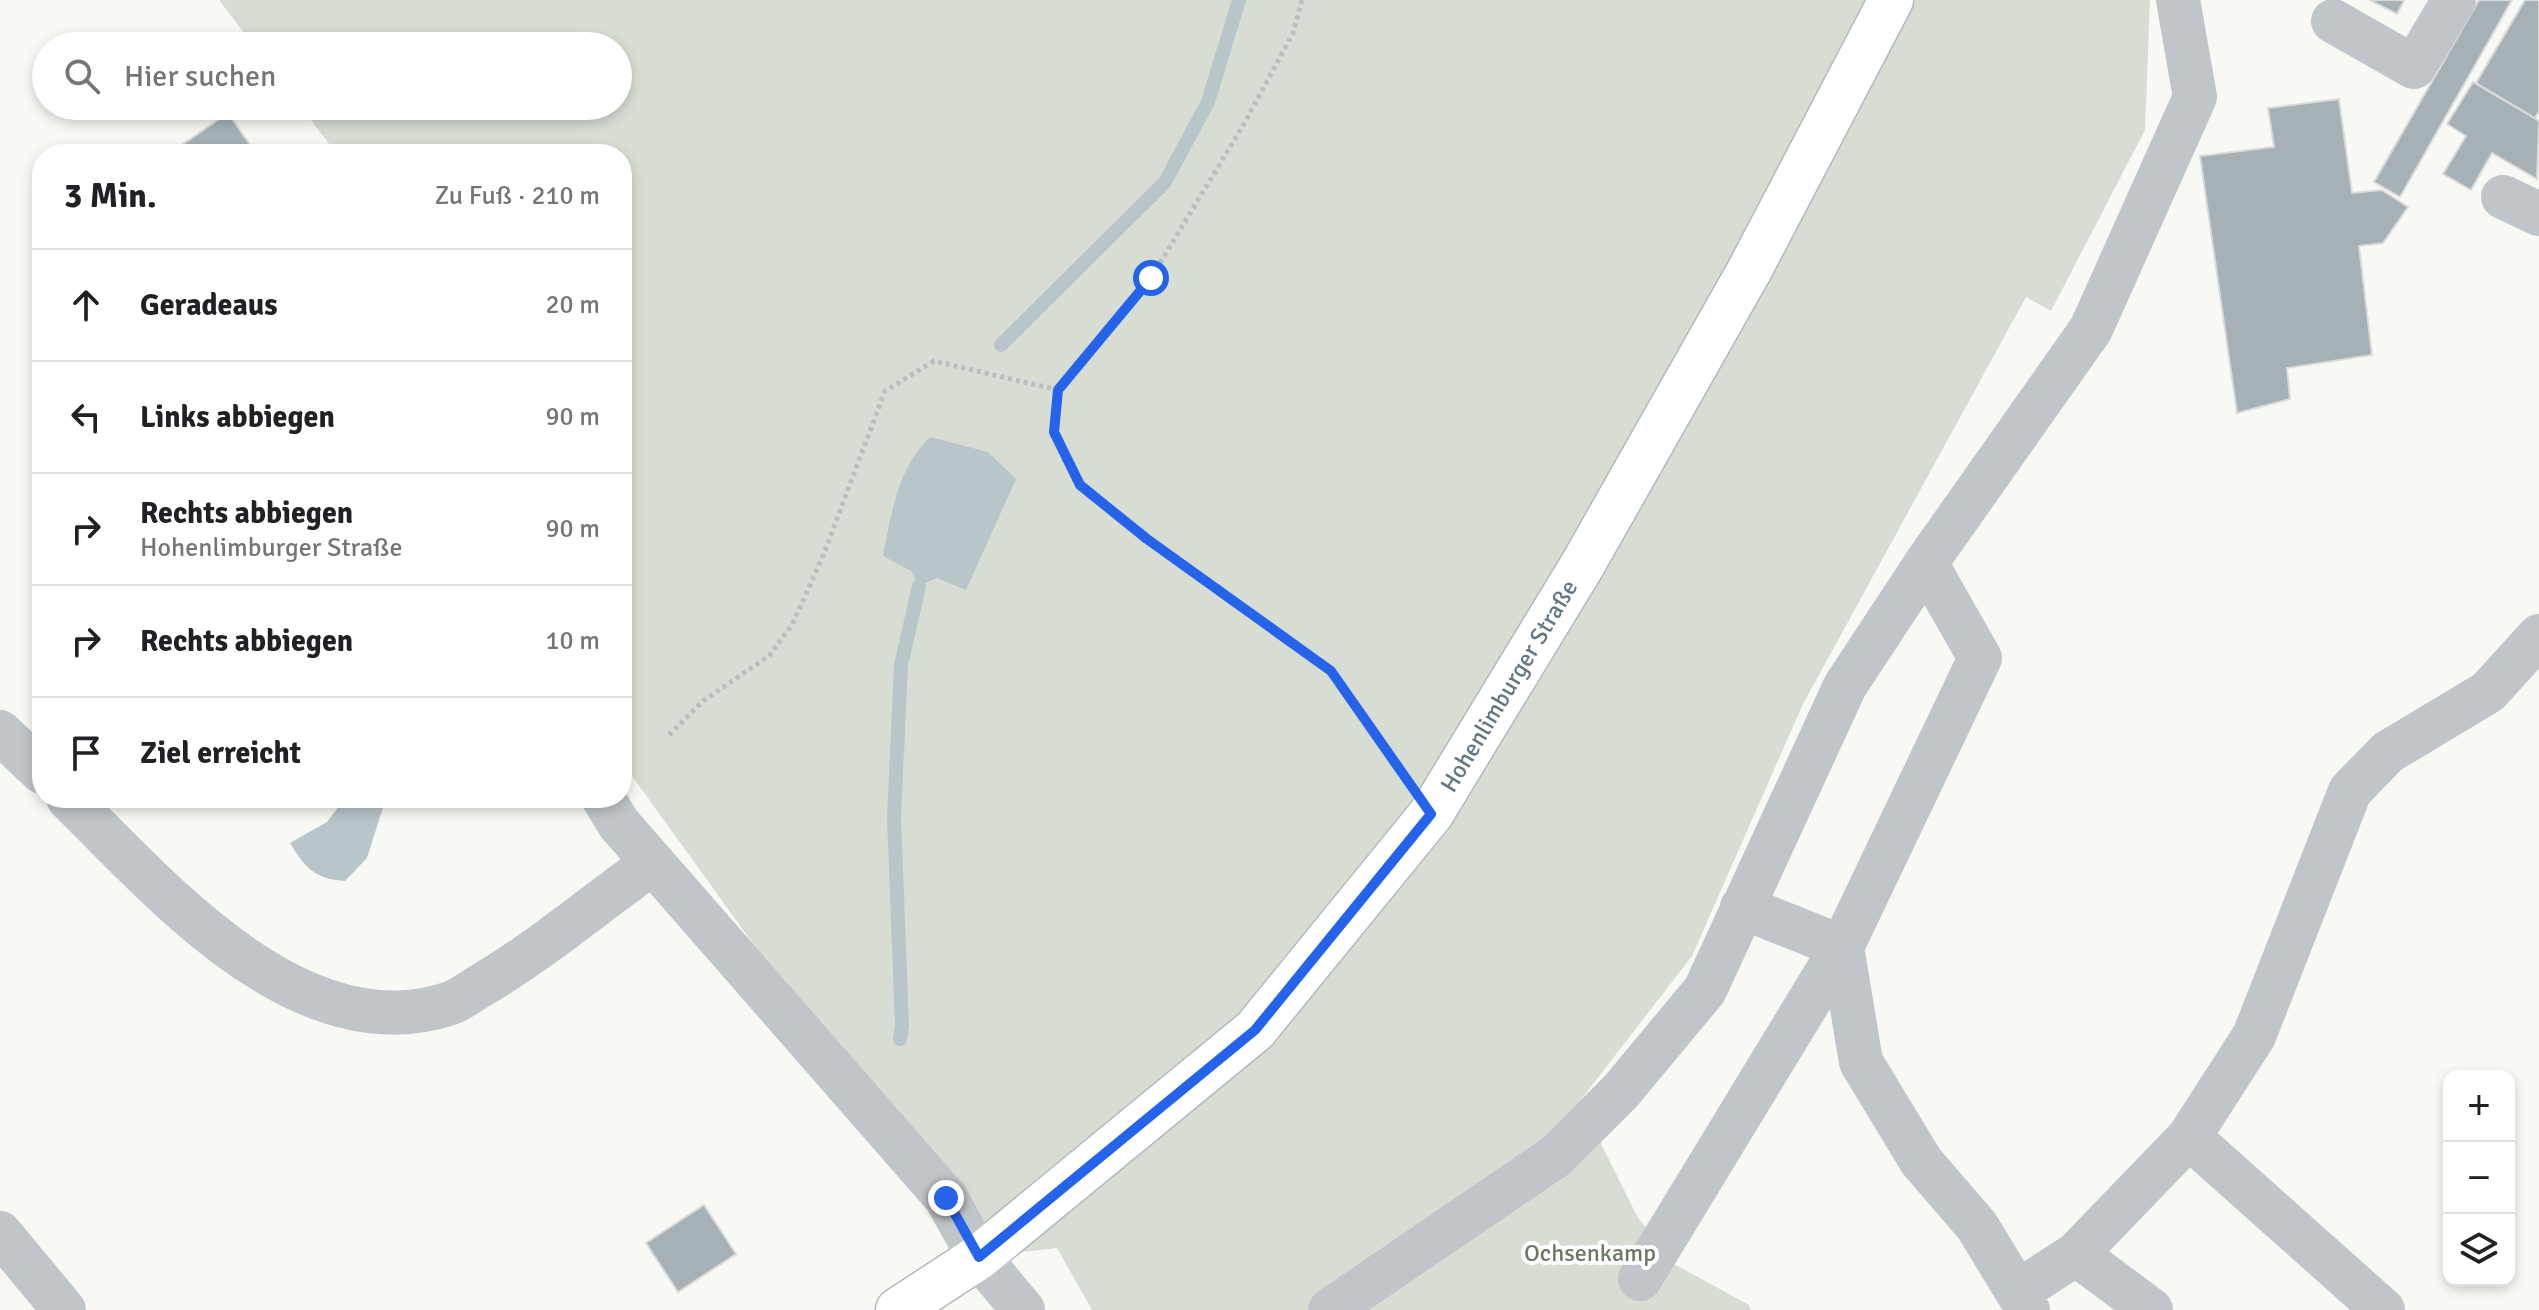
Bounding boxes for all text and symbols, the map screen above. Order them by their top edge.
search box [32,32,632,120]
icon: search [60,54,104,98]
text: Hier suchen [124,58,276,95]
text: 3 Min. [64,175,157,217]
text: Zu Fuß · 210 m [435,180,600,212]
route start [1133,260,1169,296]
icon: ahead [64,283,108,327]
text: Geradeaus [140,287,278,324]
text: 20 m [545,289,600,321]
icon: left [64,395,108,439]
text: Links abbiegen [140,399,335,436]
text: 90 m [545,401,600,433]
text: Rechts abbiegen [140,495,353,532]
icon: right [64,507,108,551]
text: 90 m [545,513,600,545]
text: Hohenlimburger Straße [140,532,402,564]
street label: Hohenlimburger Straße [1434,574,1584,798]
icon: right [64,619,108,663]
text: Rechts abbiegen [140,623,353,660]
text: 10 m [545,625,600,657]
icon: arrive [64,731,108,775]
text: Ziel erreicht [140,735,301,772]
map controls [2443,1070,2515,1286]
button: + [2443,1070,2515,1142]
button: − [2443,1142,2515,1214]
route end [928,1180,964,1216]
button: layers [2443,1214,2515,1286]
park label: Ochsenkamp [1524,1238,1656,1268]

